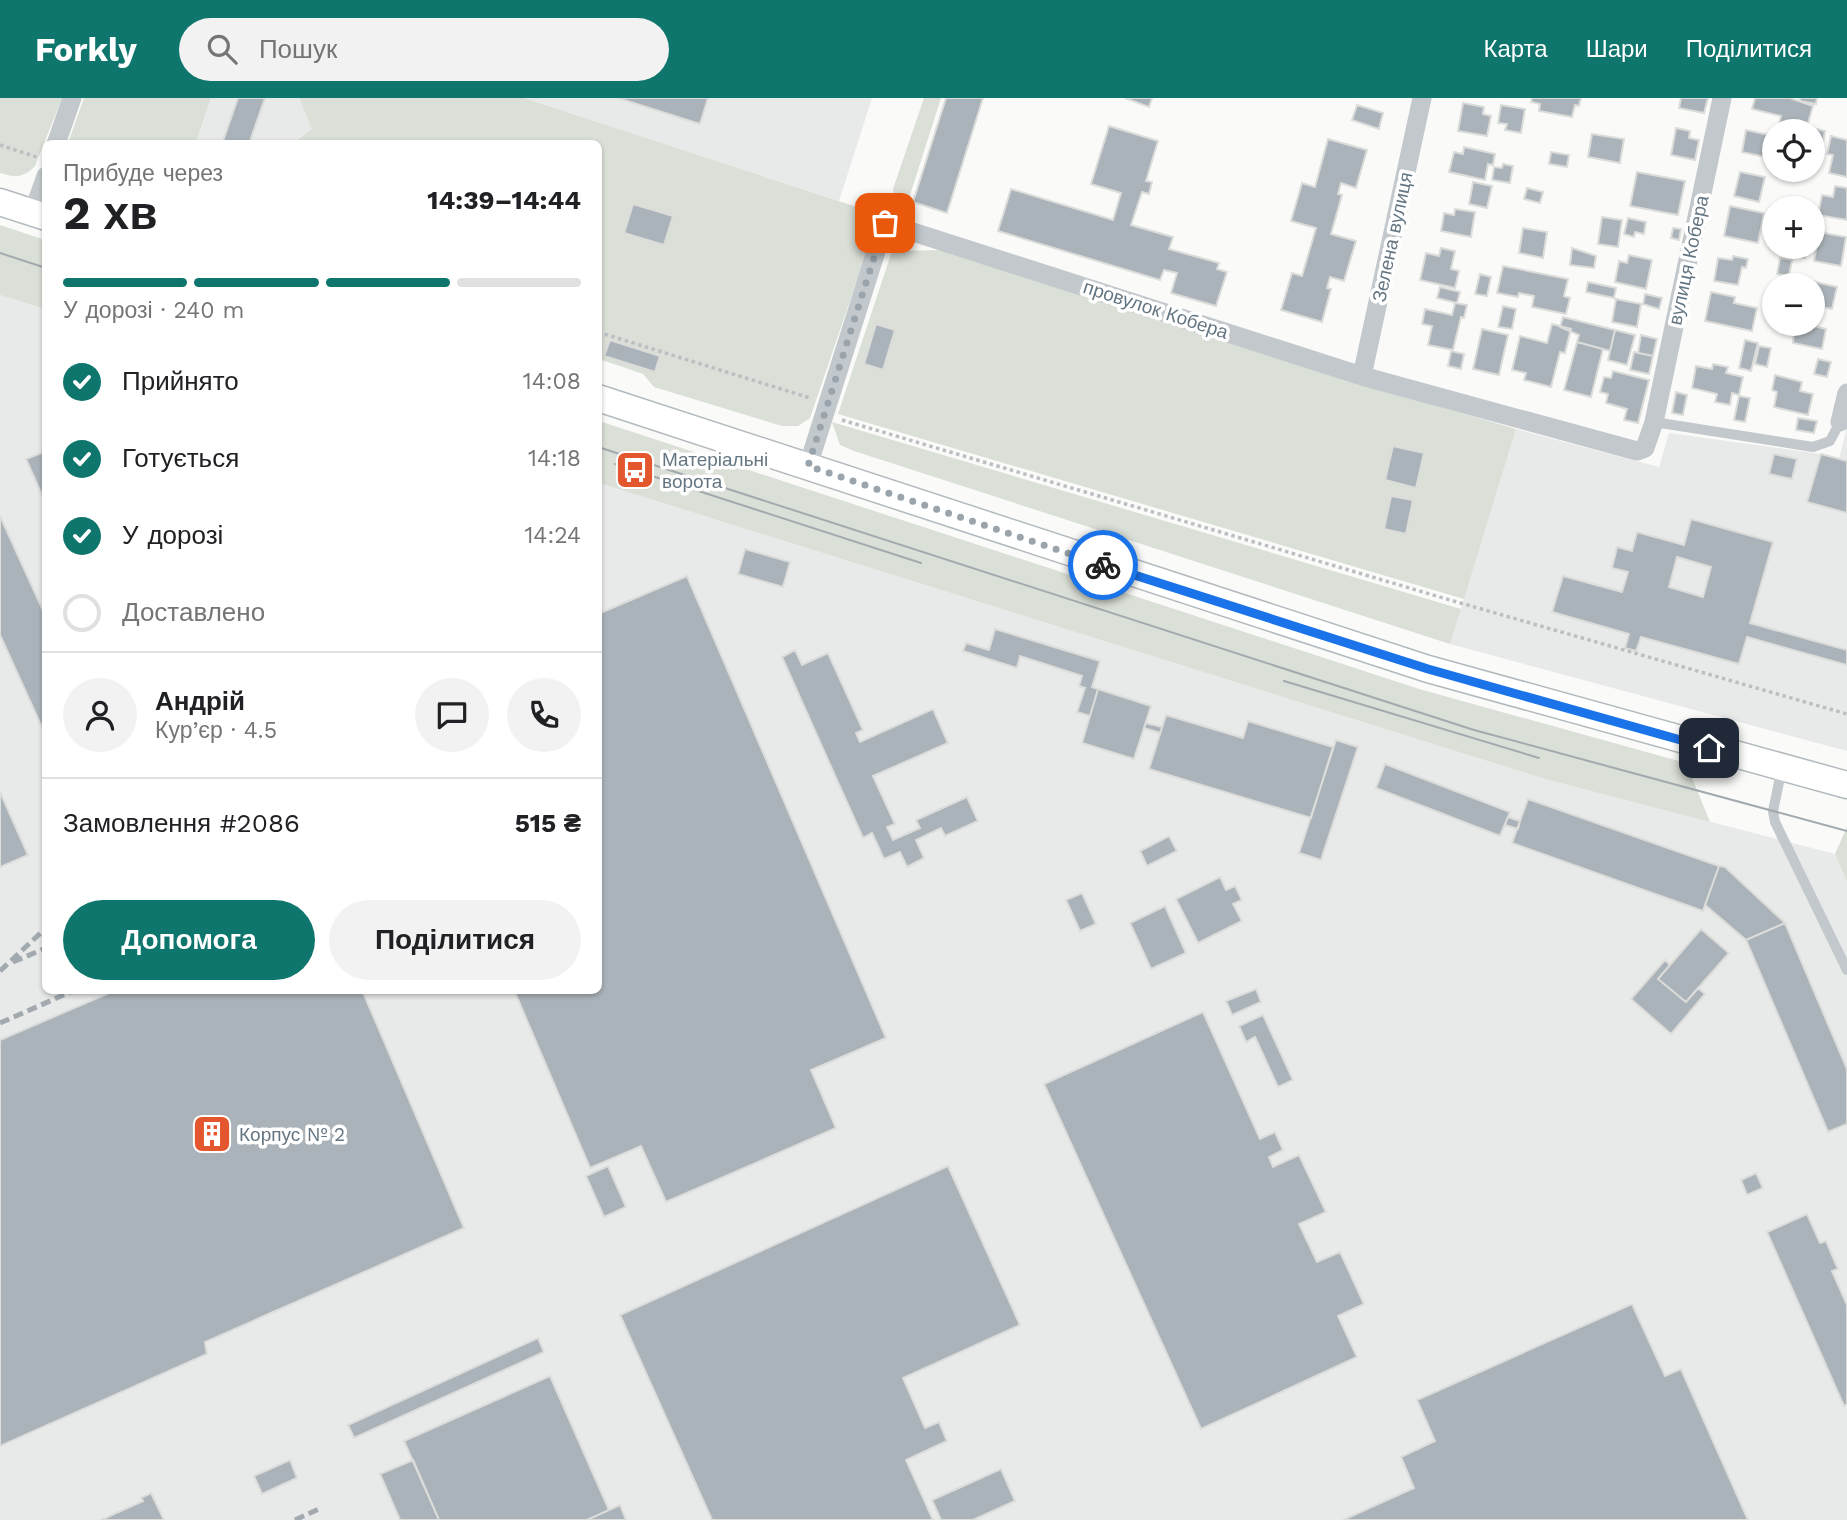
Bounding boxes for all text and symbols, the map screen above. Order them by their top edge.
search box [179,18,669,81]
text: Forkly [35,30,137,69]
icon: search [203,30,241,68]
text: Пошук [259,34,337,64]
text: Карта [1483,35,1548,63]
text: Шари [1586,35,1648,63]
text: Поділитися [1686,35,1812,63]
map controls [1762,119,1825,336]
button: locate [1762,119,1825,182]
text: Прибуде через [63,160,223,187]
street label: Зелена вулиця [1367,170,1417,304]
text: 14:39–14:44 [427,185,581,215]
text: 2 хв [63,186,157,240]
pin [855,193,915,253]
street label: вулиця Кобера [1664,193,1714,327]
button: + [1762,196,1825,259]
icon: bag [866,204,904,242]
button: − [1762,273,1825,336]
street label: провулок Кобера [1081,275,1232,344]
text: У дорозі · 240 m [63,297,244,324]
icon: check [63,363,101,401]
text: Прийнято [122,366,239,396]
text: 14:08 [523,368,581,395]
icon: check [63,440,101,478]
text: Готується [122,443,239,473]
text: 14:18 [528,445,581,472]
place label: Матеріальні ворота [662,448,768,493]
bus stop icon: Матеріальні ворота [614,449,656,491]
icon: check [63,517,101,555]
text: У дорозі [122,520,223,550]
text: 14:24 [524,522,581,549]
courier [1068,530,1138,600]
icon: bike [1084,546,1122,584]
text: Доставлено [122,597,265,627]
button: person [63,678,137,752]
button: chat [415,678,489,752]
button: phone [507,678,581,752]
text: Андрій [155,686,245,716]
text: Кур’єр · 4.5 [155,717,277,744]
pin [1679,718,1739,778]
icon: home [1690,729,1728,767]
text: Замовлення #2086 [63,808,300,838]
text: 515 ₴ [515,808,581,838]
button: Допомога [63,900,315,980]
button: Поділитися [329,900,581,980]
building icon: Корпус № 2 [191,1113,233,1155]
place label: Корпус № 2 [239,1123,345,1146]

